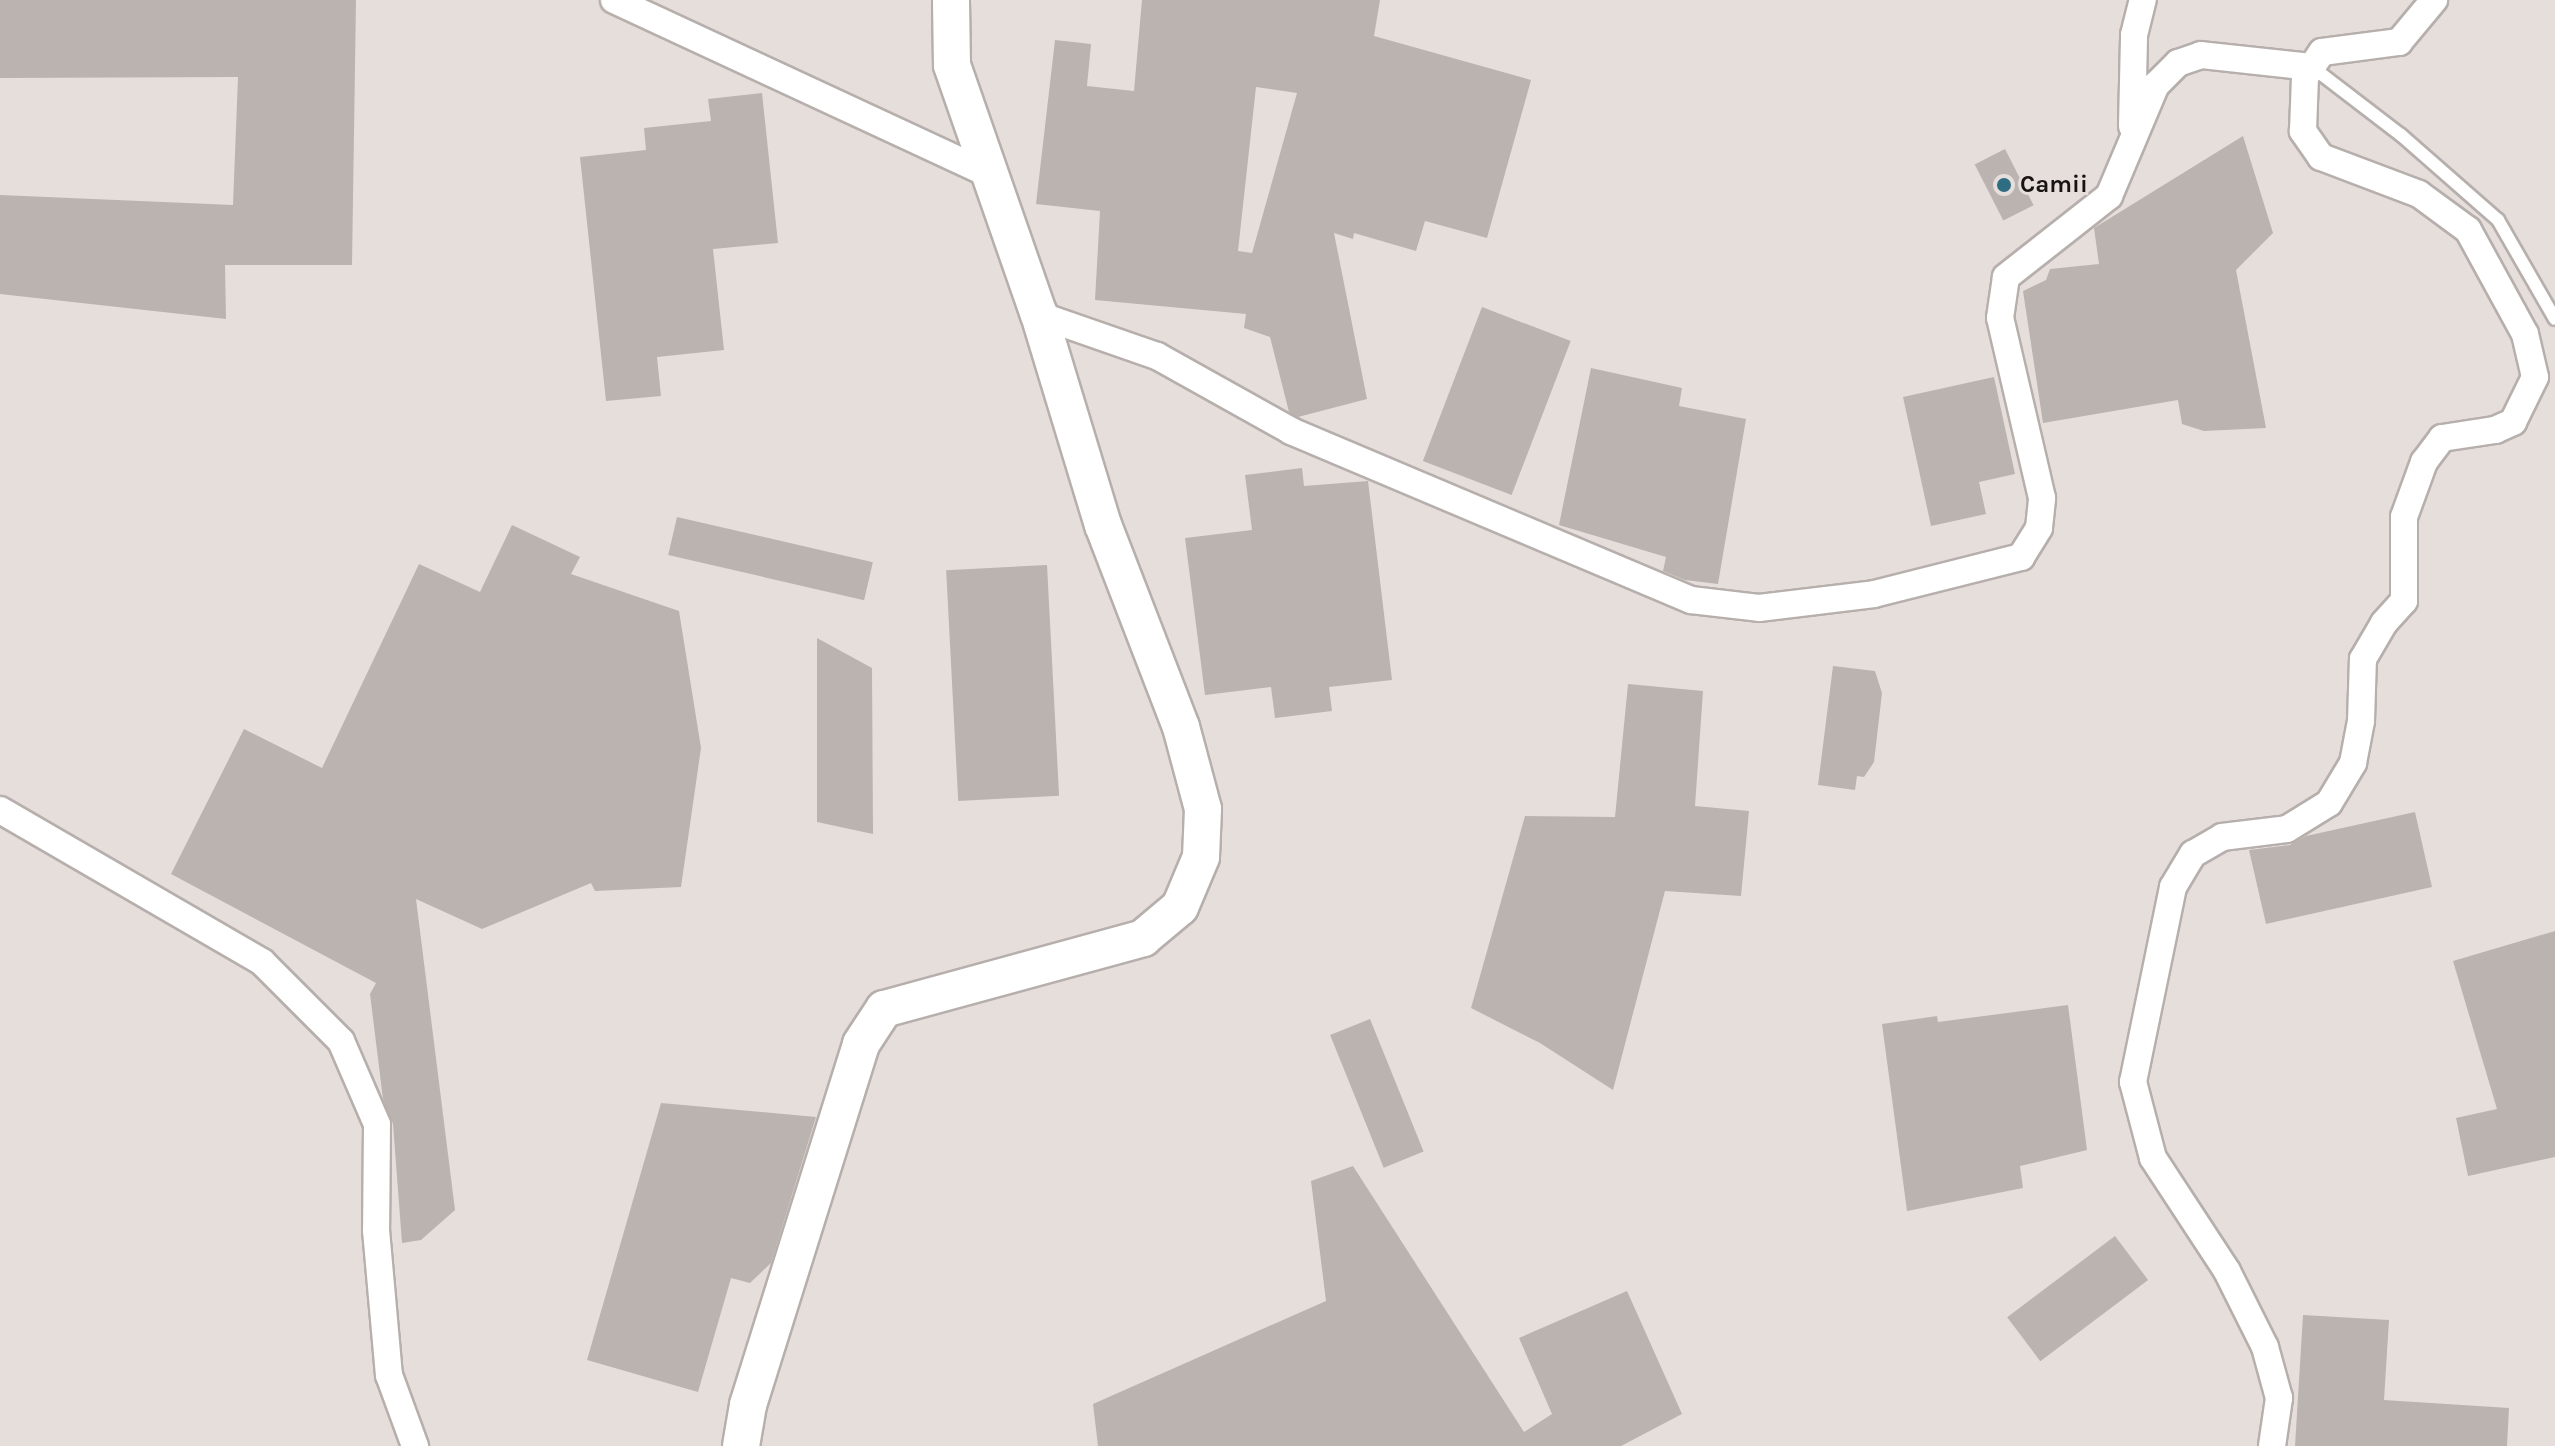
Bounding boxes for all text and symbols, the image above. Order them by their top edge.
place label: Camii [2020,171,2088,199]
marker: Camii [1995,176,2013,194]

